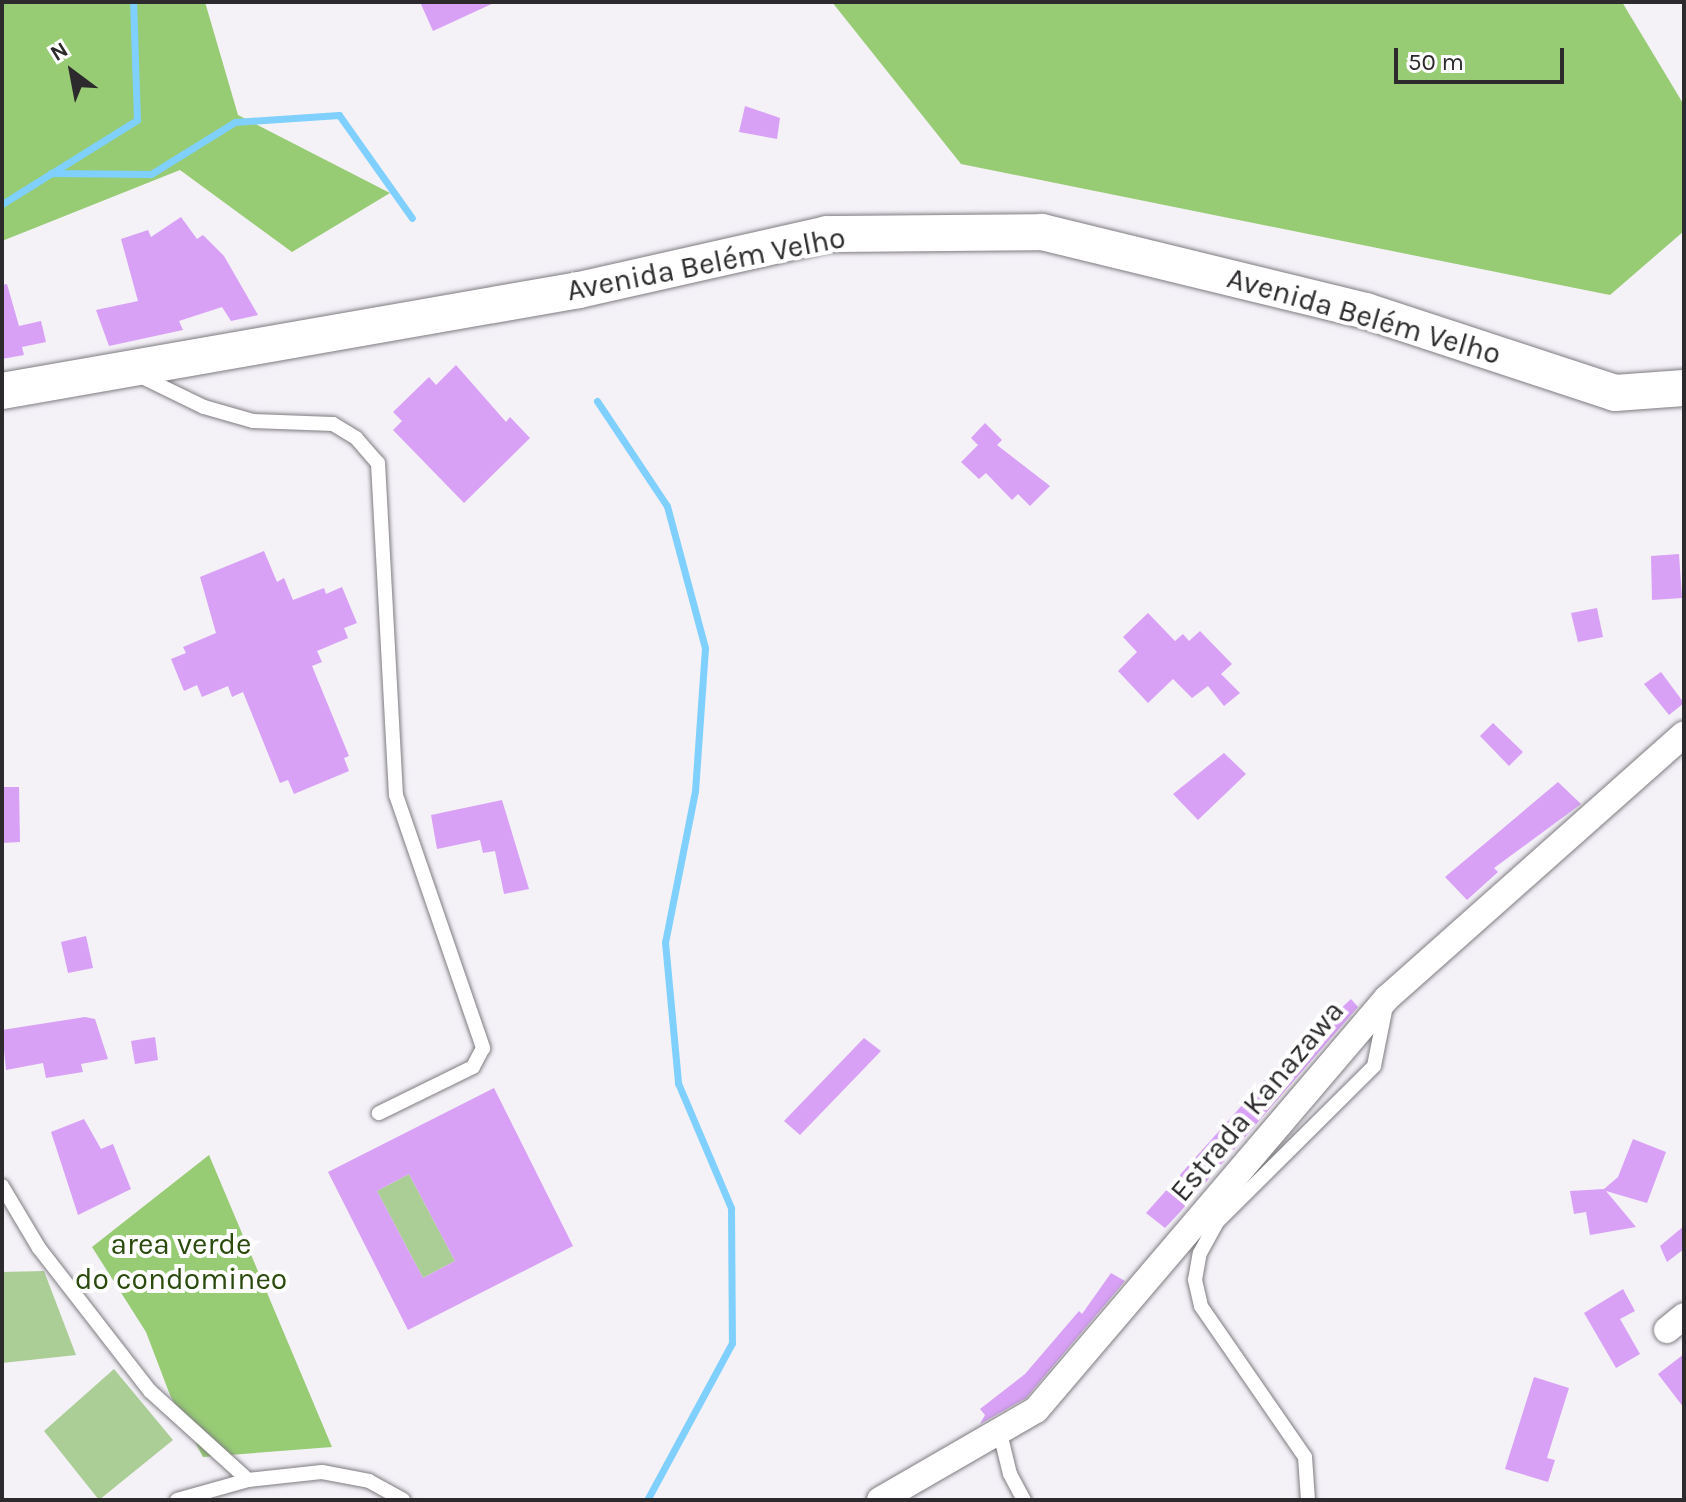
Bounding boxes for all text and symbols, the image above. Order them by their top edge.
north arrow [32,32,112,112]
scale bar [1398,32,1568,82]
text: N [46,36,73,67]
text: 50 m [1408,48,1464,76]
street label: Avenida Belém Velho [564,219,848,309]
street label: Avenida Belém Velho [1223,260,1505,372]
street label: Estrada Kanazawa [1163,993,1351,1209]
park label: area verde do condomineo [75,1226,287,1296]

